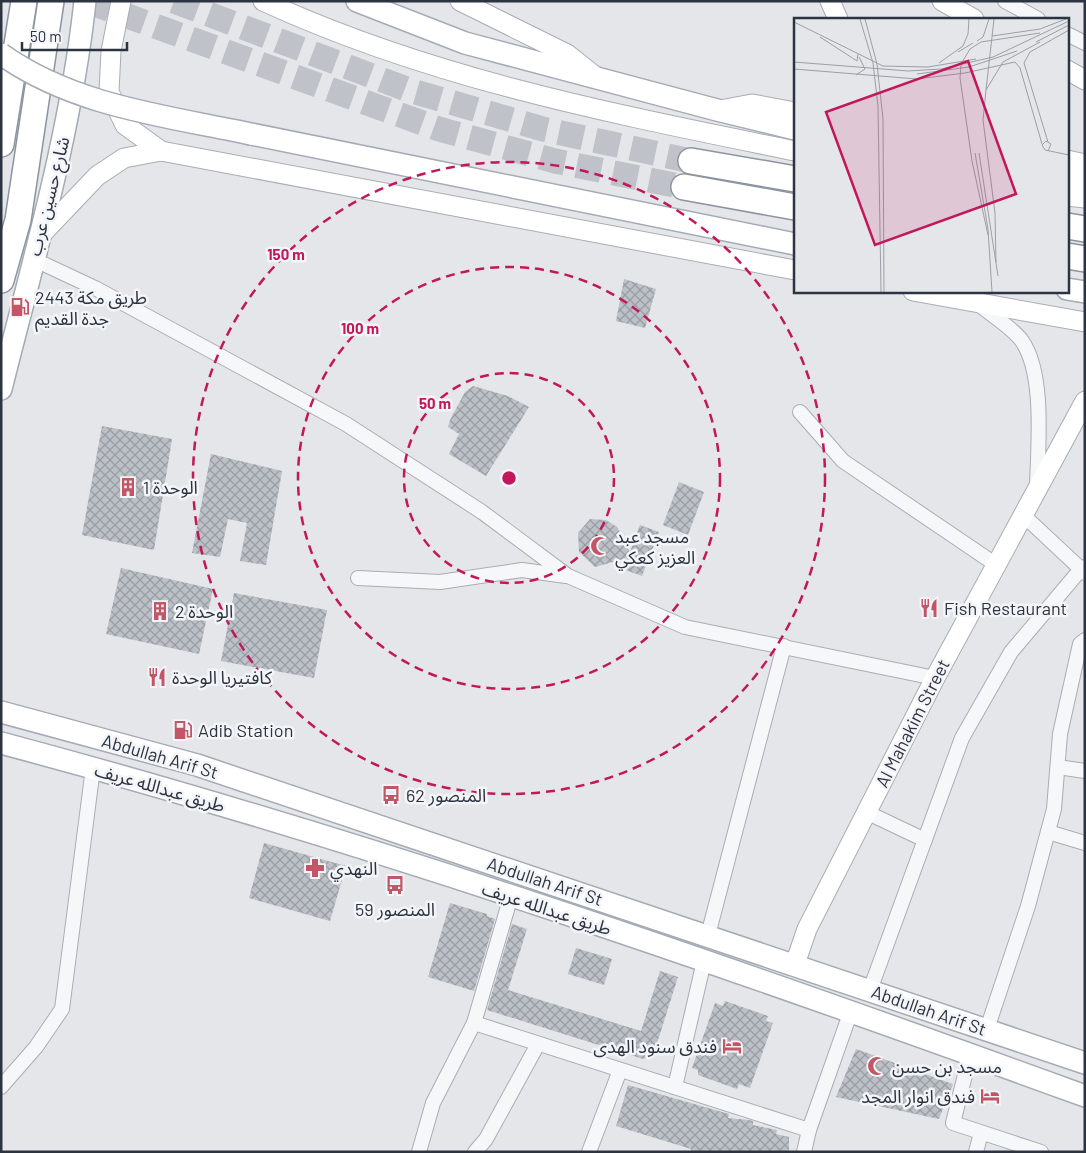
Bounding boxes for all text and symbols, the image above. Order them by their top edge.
inset map [794,18,1068,292]
scale bar [22,20,128,52]
text: 50 m [30,27,62,45]
street label: شارع حسين عرب [23,134,77,259]
text: 150 m [267,245,305,263]
place label: 2443 طريق مكة جدة القديم [35,286,147,332]
fuel station icon: 2443 طريق مكة جدة القديم [9,296,31,318]
text: 100 m [341,319,379,337]
text: 50 m [419,394,451,412]
centre of rings [500,469,518,487]
building icon: الوحدة 1 [117,476,139,498]
place label: الوحدة 1 [143,476,198,499]
place label: مسجد عبد العزيز كعكي [615,525,695,571]
mosque icon: مسجد عبد العزيز كعكي [589,535,611,557]
restaurant icon: Fish Restaurant [918,597,940,619]
place label: Fish Restaurant [944,597,1067,619]
building icon: الوحدة 2 [149,600,171,622]
place label: الوحدة 2 [175,600,233,623]
street label: Al Mahakim Street [870,655,954,791]
restaurant icon: كافتيريا الوحدة [146,666,168,688]
place label: كافتيريا الوحدة [172,666,272,689]
fuel station icon: Adib Station [172,719,194,741]
place label: Adib Station [198,719,293,741]
street label: Abdullah Arif St [99,729,221,783]
street label: طريق عبدالله عريف [92,758,228,817]
bus stop icon: المنصور 62 [380,784,402,806]
place label: المنصور 62 [406,784,486,807]
street label: Abdullah Arif St [485,852,605,910]
pharmacy icon: النهدي [304,857,326,879]
place label: النهدي [330,857,378,882]
bus stop icon: المنصور 59 [384,874,406,896]
street label: طريق عبدالله عريف [479,877,614,940]
place label: المنصور 59 [355,898,435,921]
street label: Abdullah Arif St [869,980,989,1040]
place label: فندق سنود الهدى [593,1035,717,1058]
hotel icon: فندق سنود الهدى [721,1035,743,1057]
mosque icon: مسجد بن حسن [866,1055,888,1077]
place label: مسجد بن حسن [892,1055,1002,1078]
place label: فندق انوار المجد [861,1085,975,1108]
hotel icon: فندق انوار المجد [979,1085,1001,1107]

